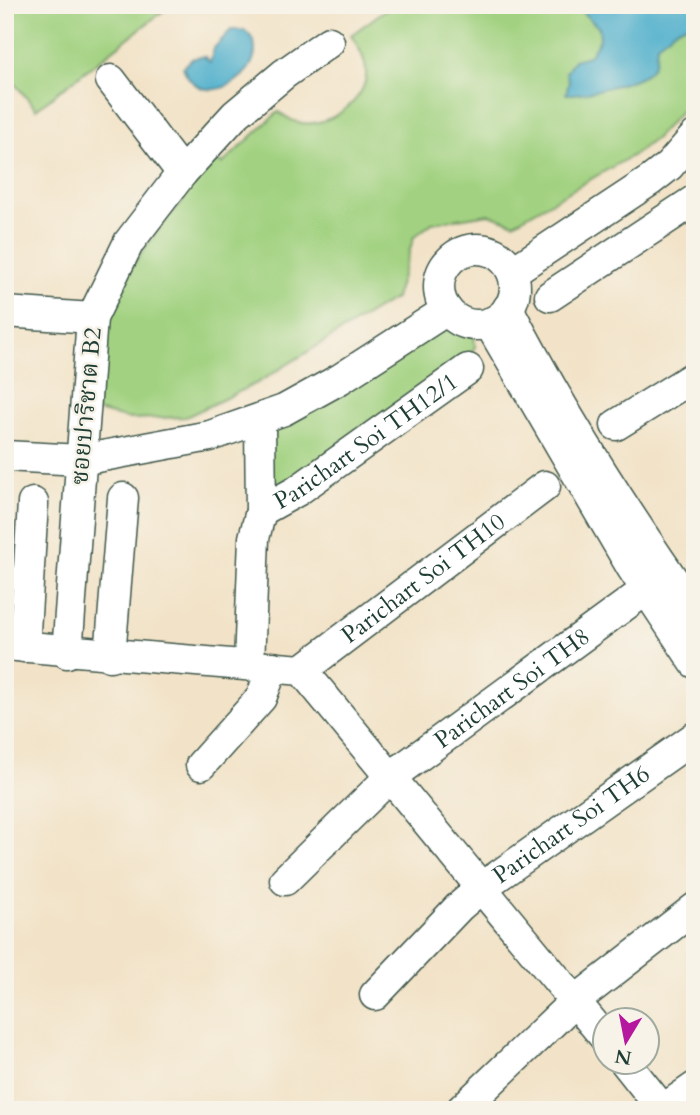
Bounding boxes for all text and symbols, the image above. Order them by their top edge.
street label: ซอยปาริชาต B2 [63,326,110,486]
street label: Parichart Soi TH12/1 [268,365,465,518]
street label: Parichart Soi TH10 [335,506,512,652]
street label: Parichart Soi TH8 [428,620,597,757]
street label: Parichart Soi TH6 [486,758,657,892]
north arrow [592,1006,662,1076]
text: N [612,1042,634,1071]

